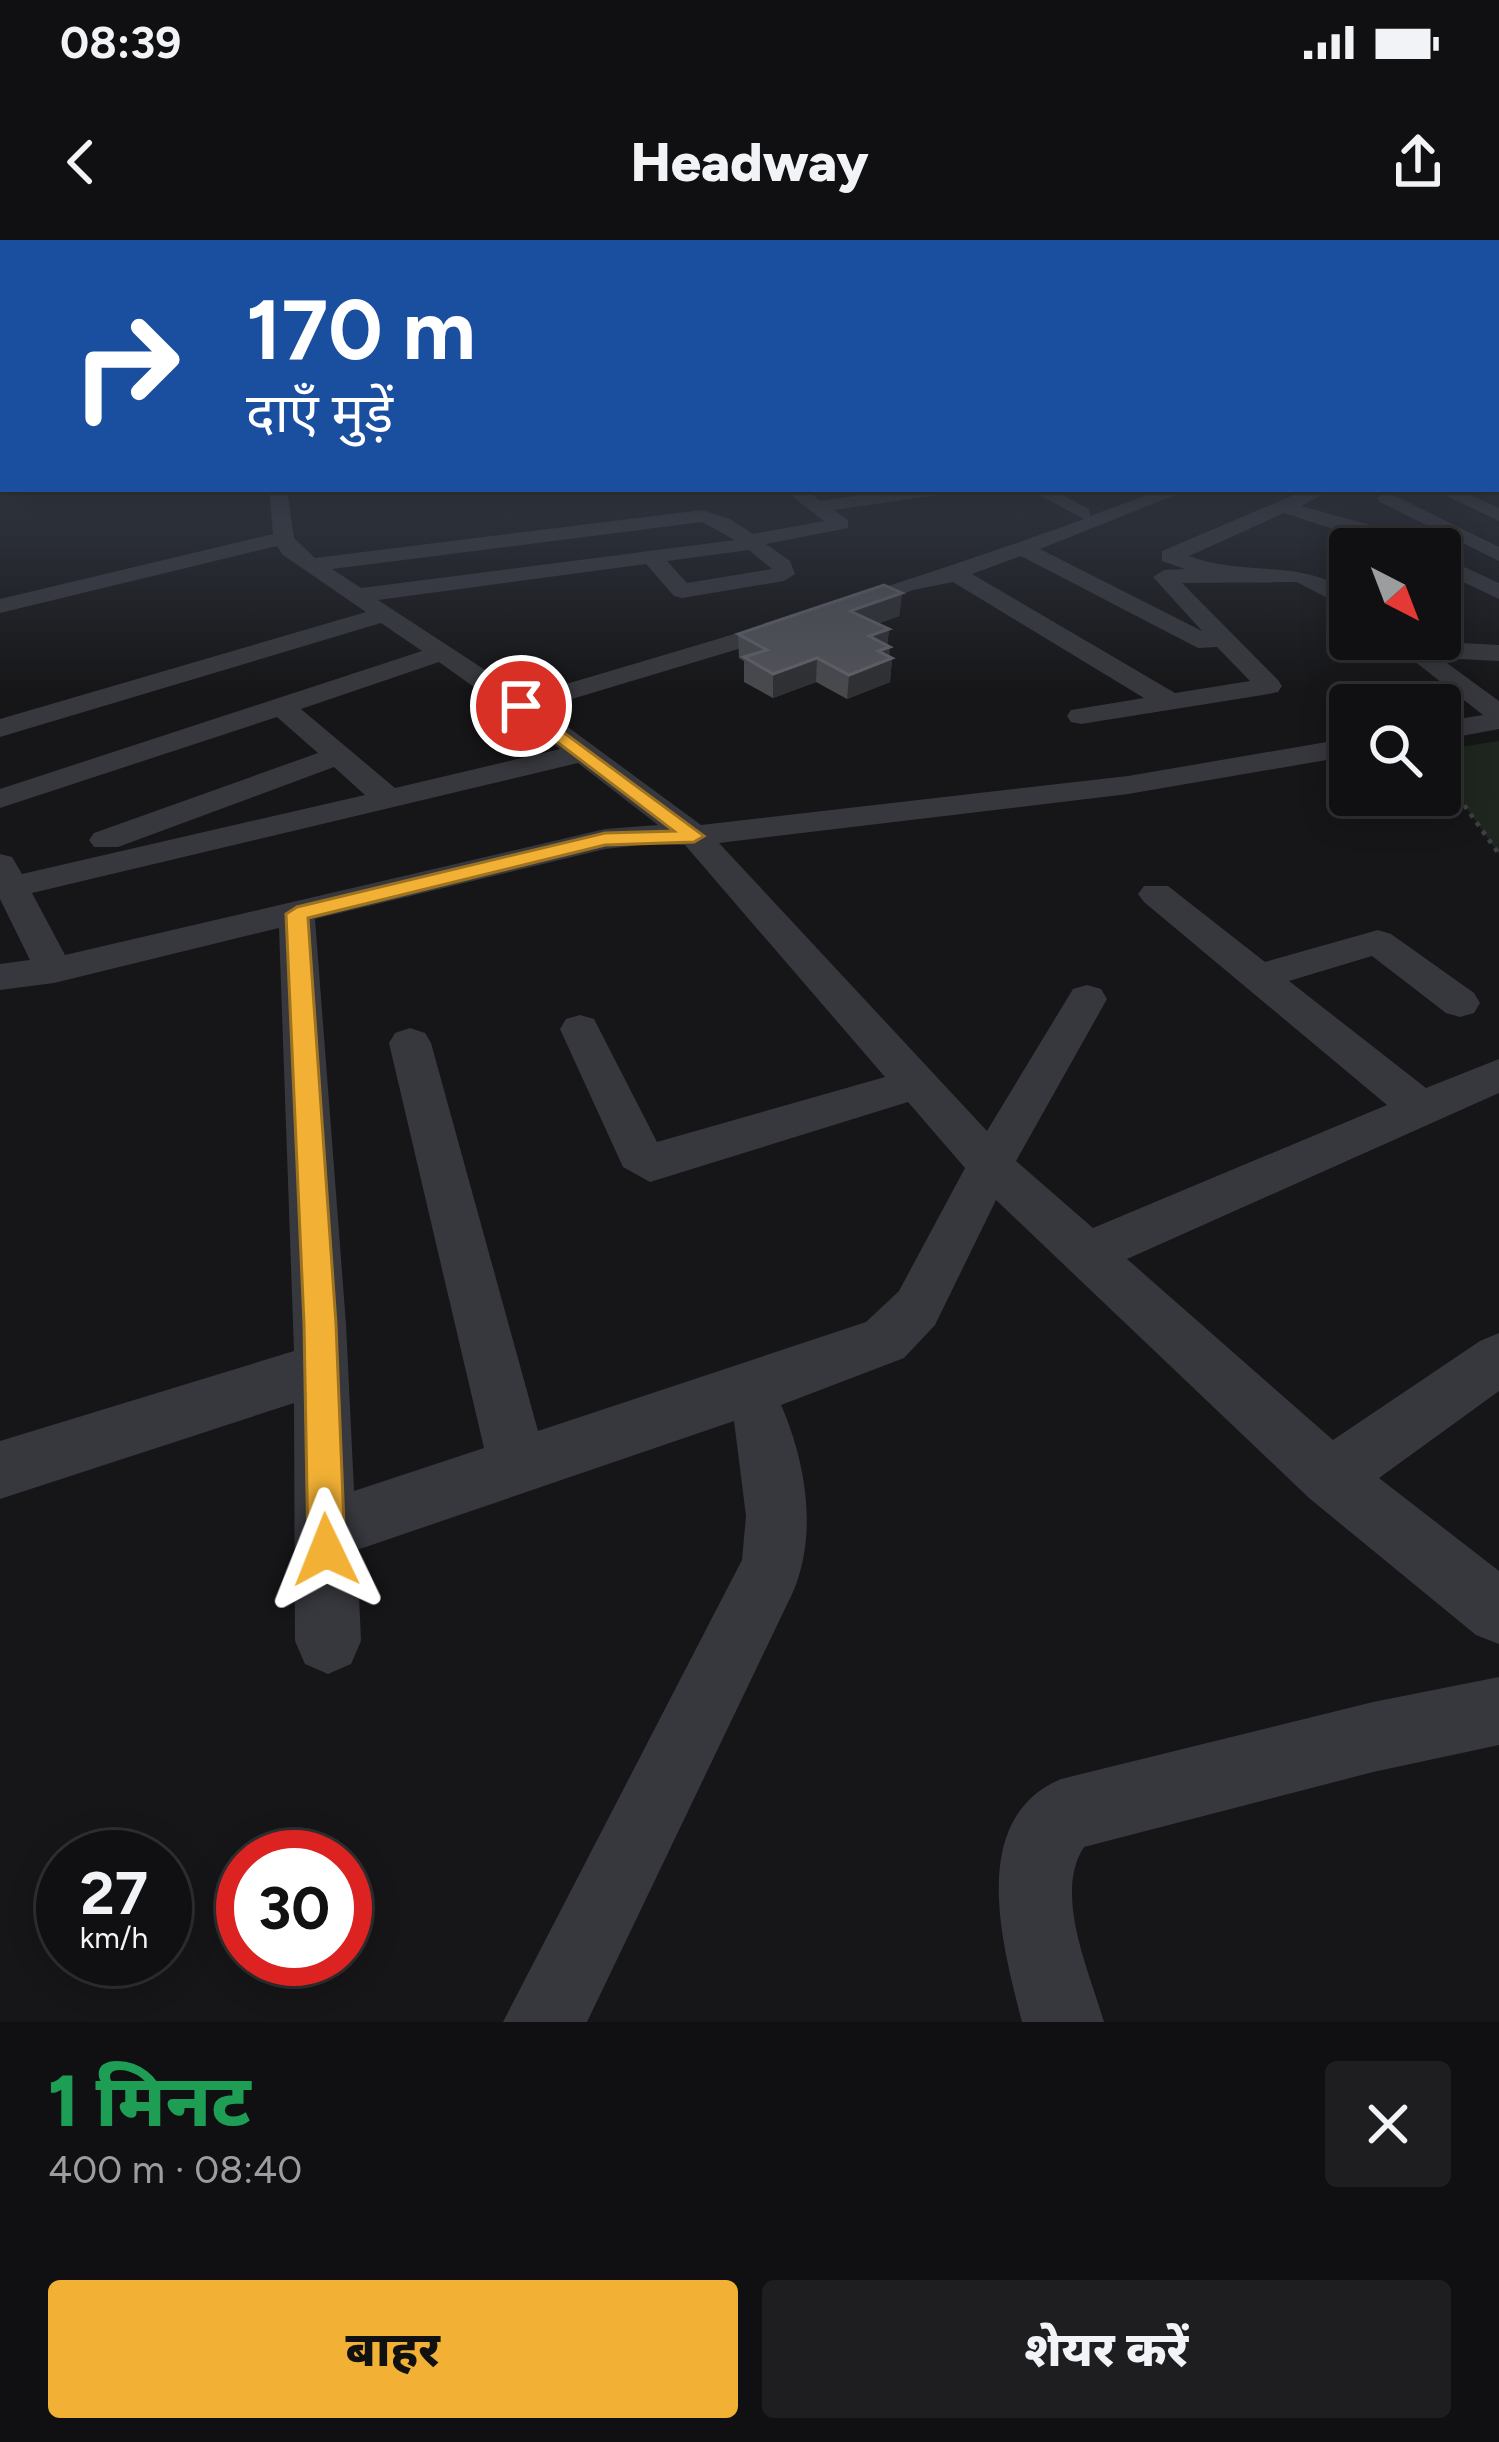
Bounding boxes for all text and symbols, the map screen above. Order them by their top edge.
text: 08:39 [60,15,181,69]
icon: back [48,129,114,195]
icon: share [1385,129,1451,195]
text: Headway [630,130,869,195]
text: 170 m [246,279,476,380]
icon: right [48,288,204,444]
text: दाएँ मुड़ें [246,381,393,446]
north arrow [1329,528,1461,660]
map controls [1329,528,1461,816]
pin [470,655,572,757]
icon: arrive [488,673,554,739]
button: search [1329,684,1461,816]
position arrow [263,1487,389,1613]
speed limit sign: 30 [216,1830,372,1986]
text: 27 [80,1857,148,1929]
text: km/h [80,1919,148,1956]
text: 1 मिनट [48,2058,251,2144]
button: close [1325,2061,1451,2187]
text: 400 m · 08:40 [48,2146,302,2193]
button: बाहर [48,2280,738,2418]
button: शेयर करें [762,2280,1451,2418]

